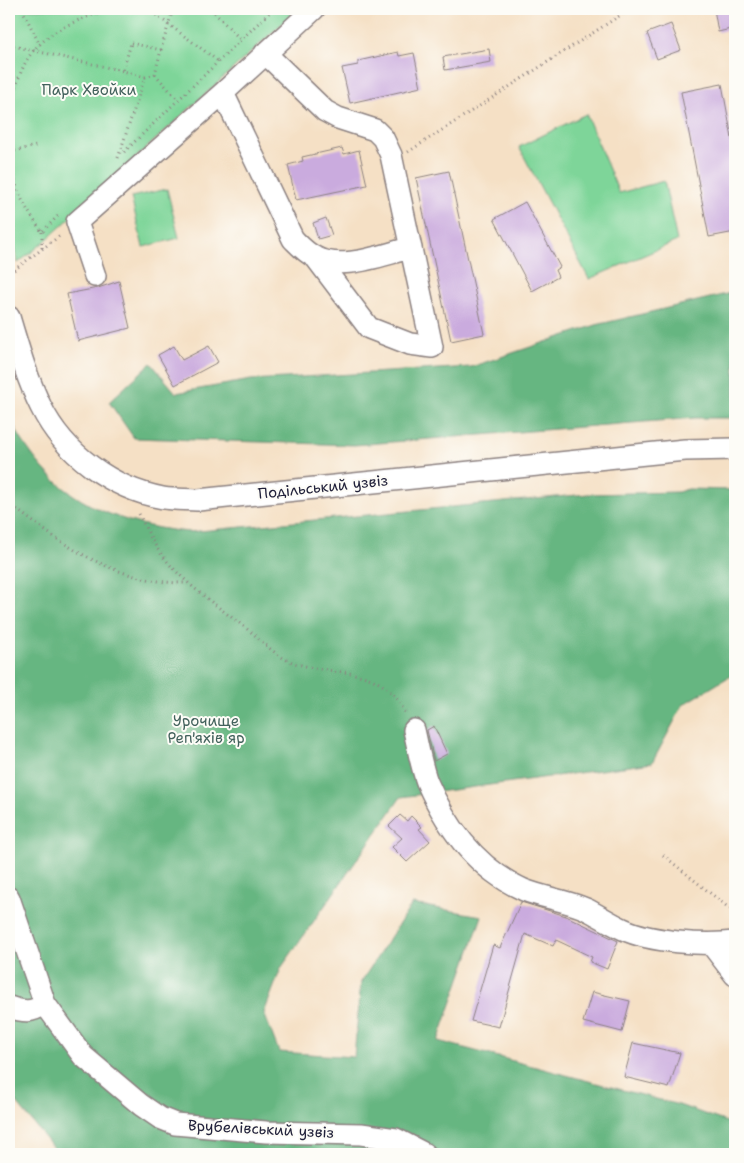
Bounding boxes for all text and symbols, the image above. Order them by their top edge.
park label: Парк Хвойки [42,80,136,100]
street label: Подільський узвіз [257,470,389,504]
park label: Урочище Реп'яхів яр [167,711,245,748]
street label: Врубелівський узвіз [187,1115,335,1143]

